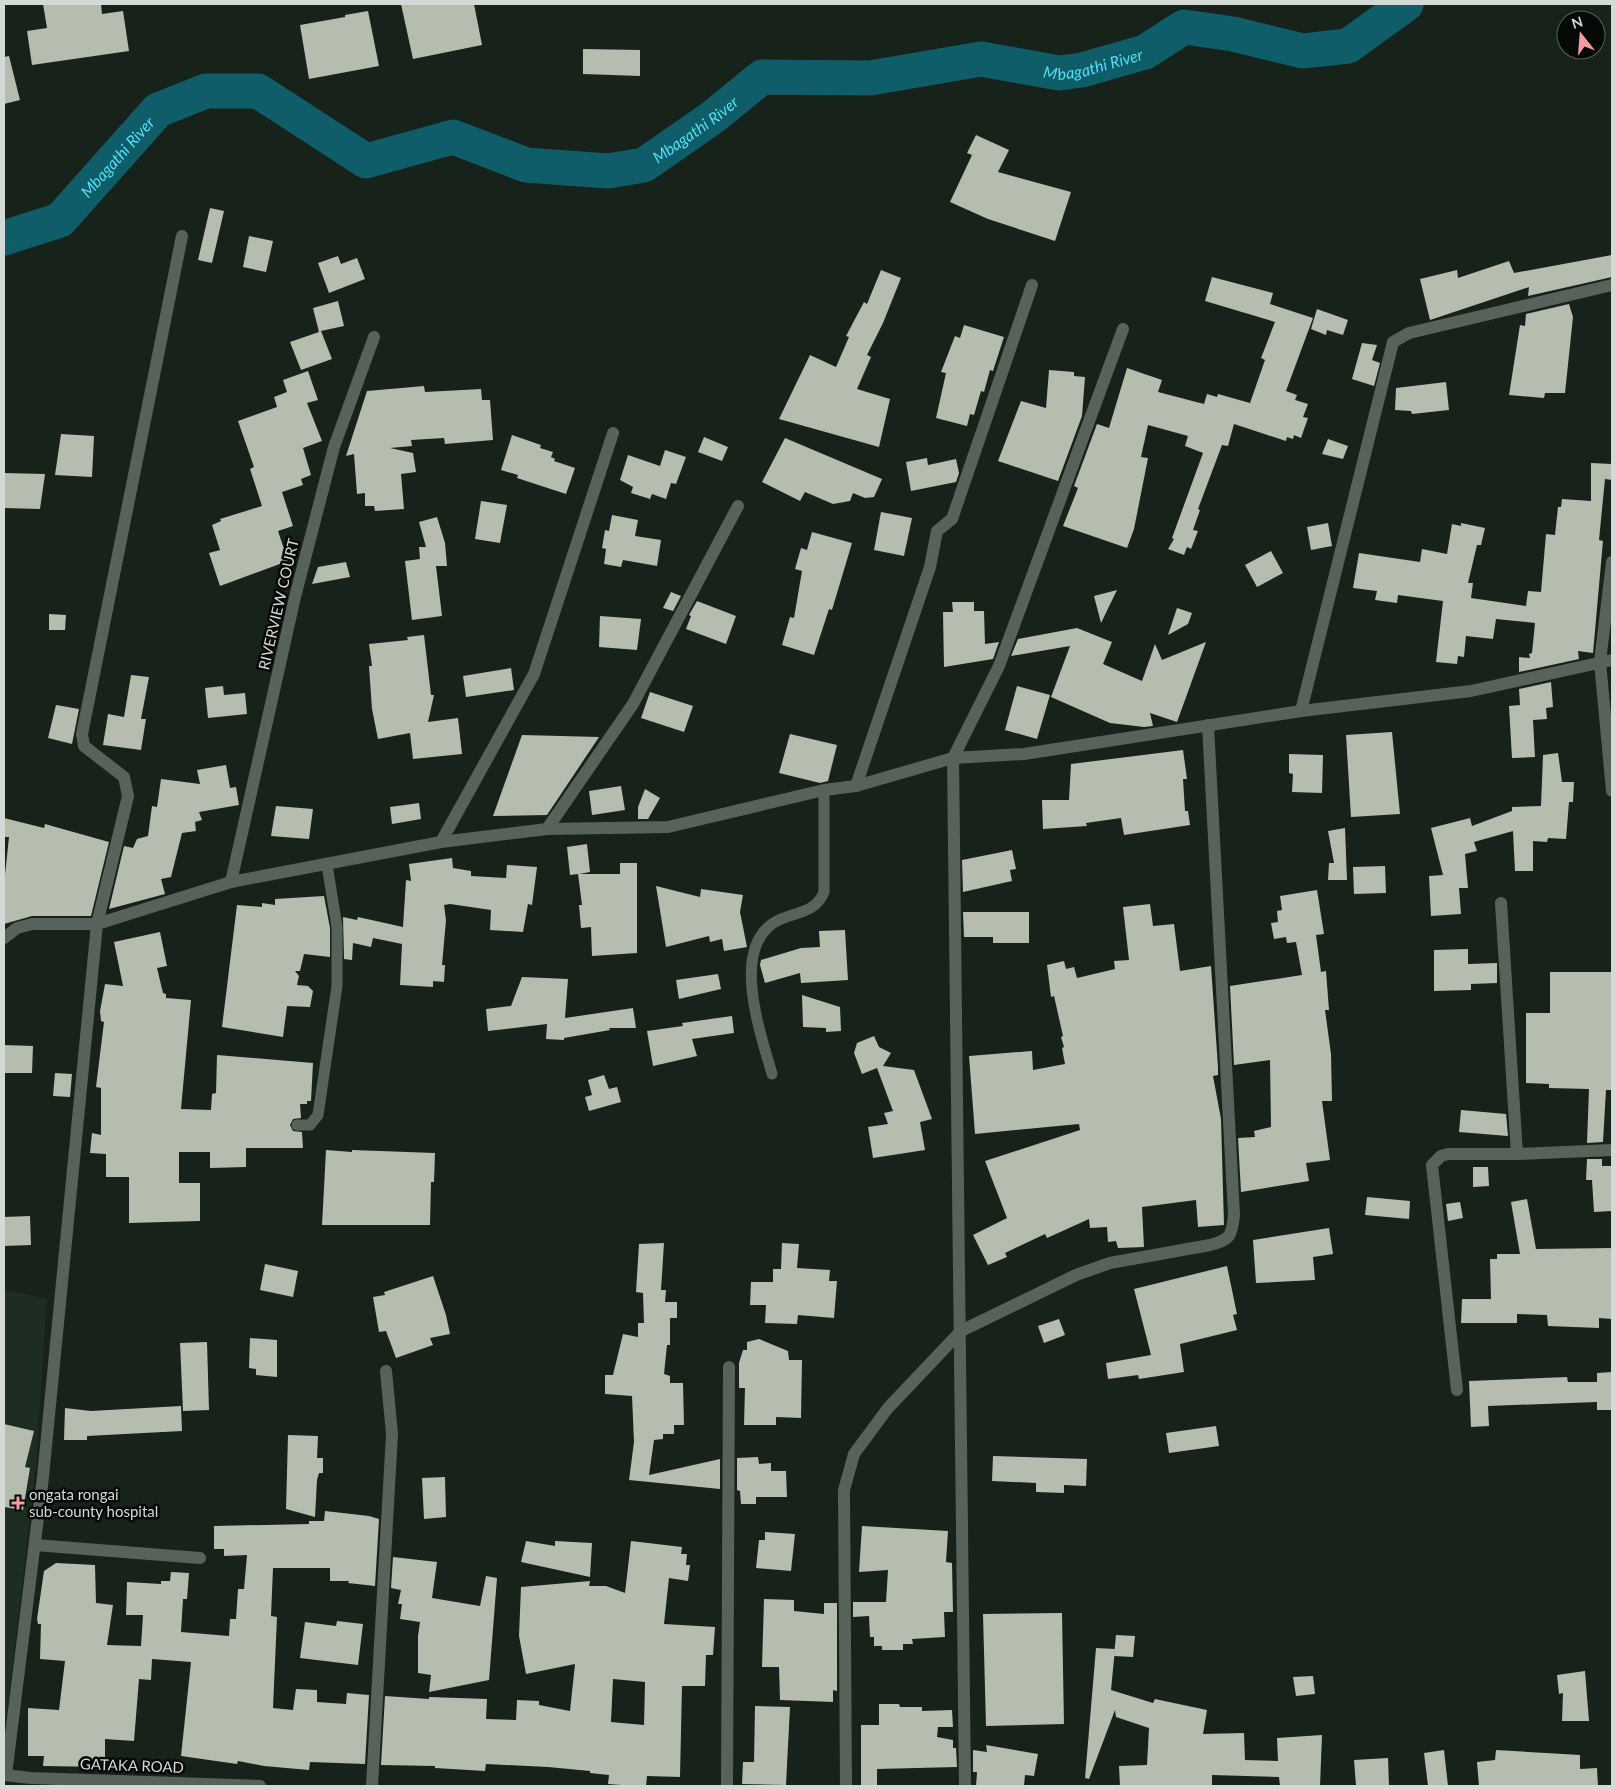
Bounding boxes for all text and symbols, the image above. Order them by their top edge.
north arrow [1556,10,1606,60]
text: N [1569,12,1585,32]
water label: Mbagathi River [1042,44,1145,83]
water label: Mbagathi River [648,91,742,166]
water label: Mbagathi River [76,112,158,200]
street label: RIVERVIEW COURT [254,536,302,672]
place label: ongata rongai sub-county hospital [29,1485,158,1520]
marker: ongata rongai sub-county hospital [11,1496,25,1510]
street label: GATAKA ROAD [80,1754,184,1776]

